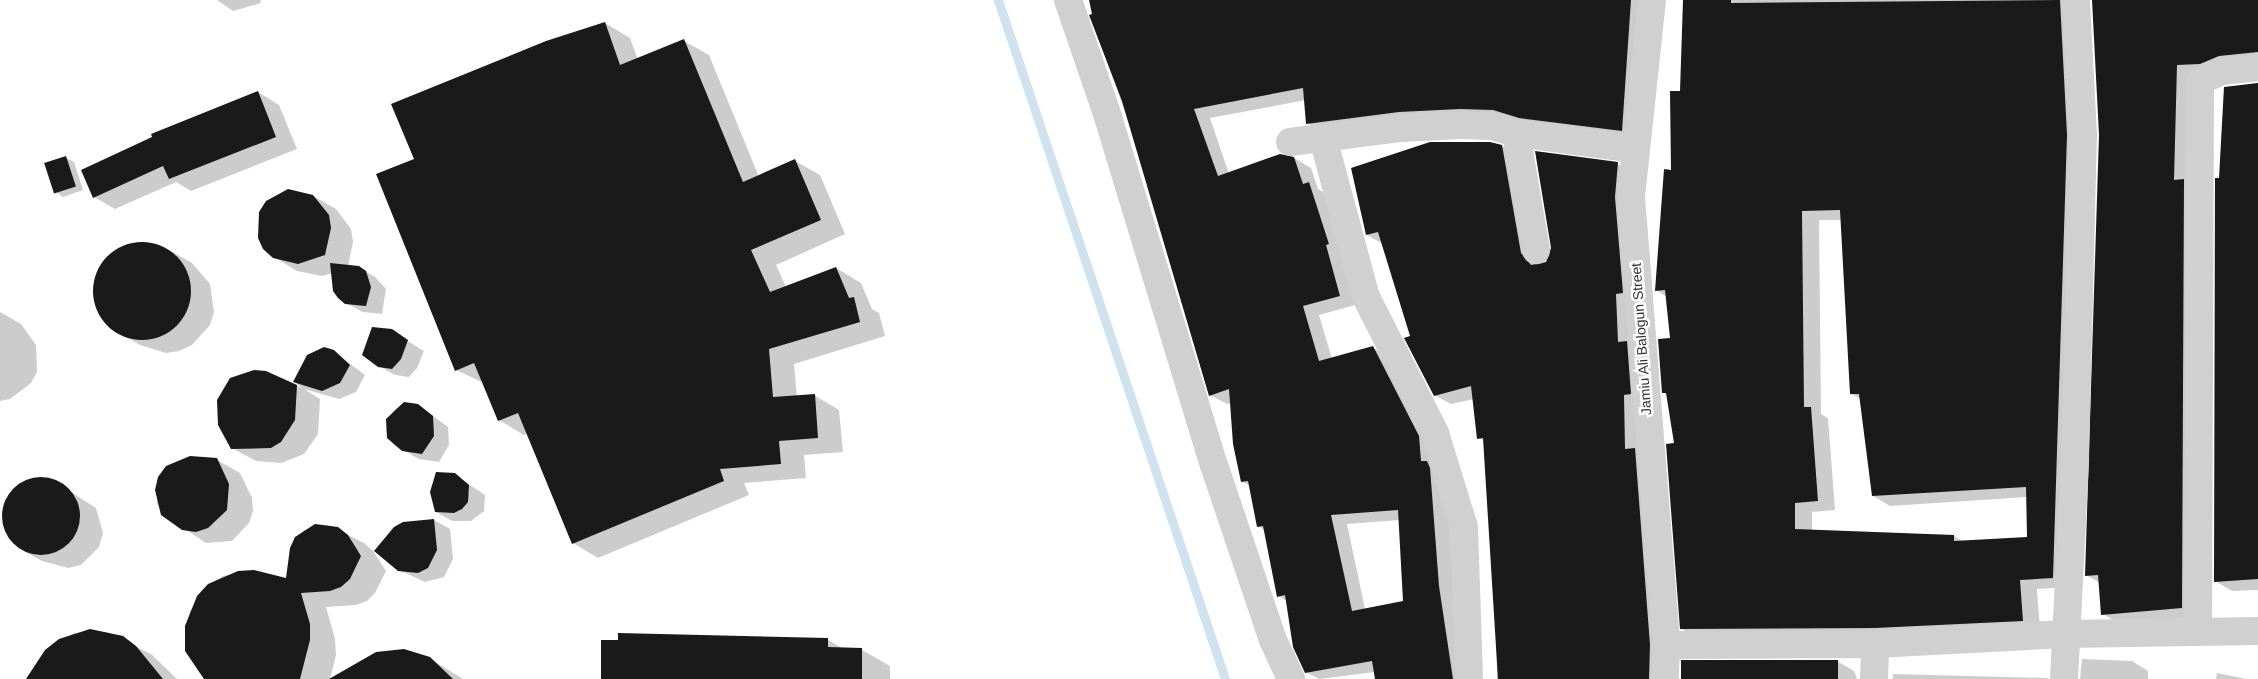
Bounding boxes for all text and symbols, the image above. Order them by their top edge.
street label: Jamiu Ali Balogun Street [1627,262,1655,416]

